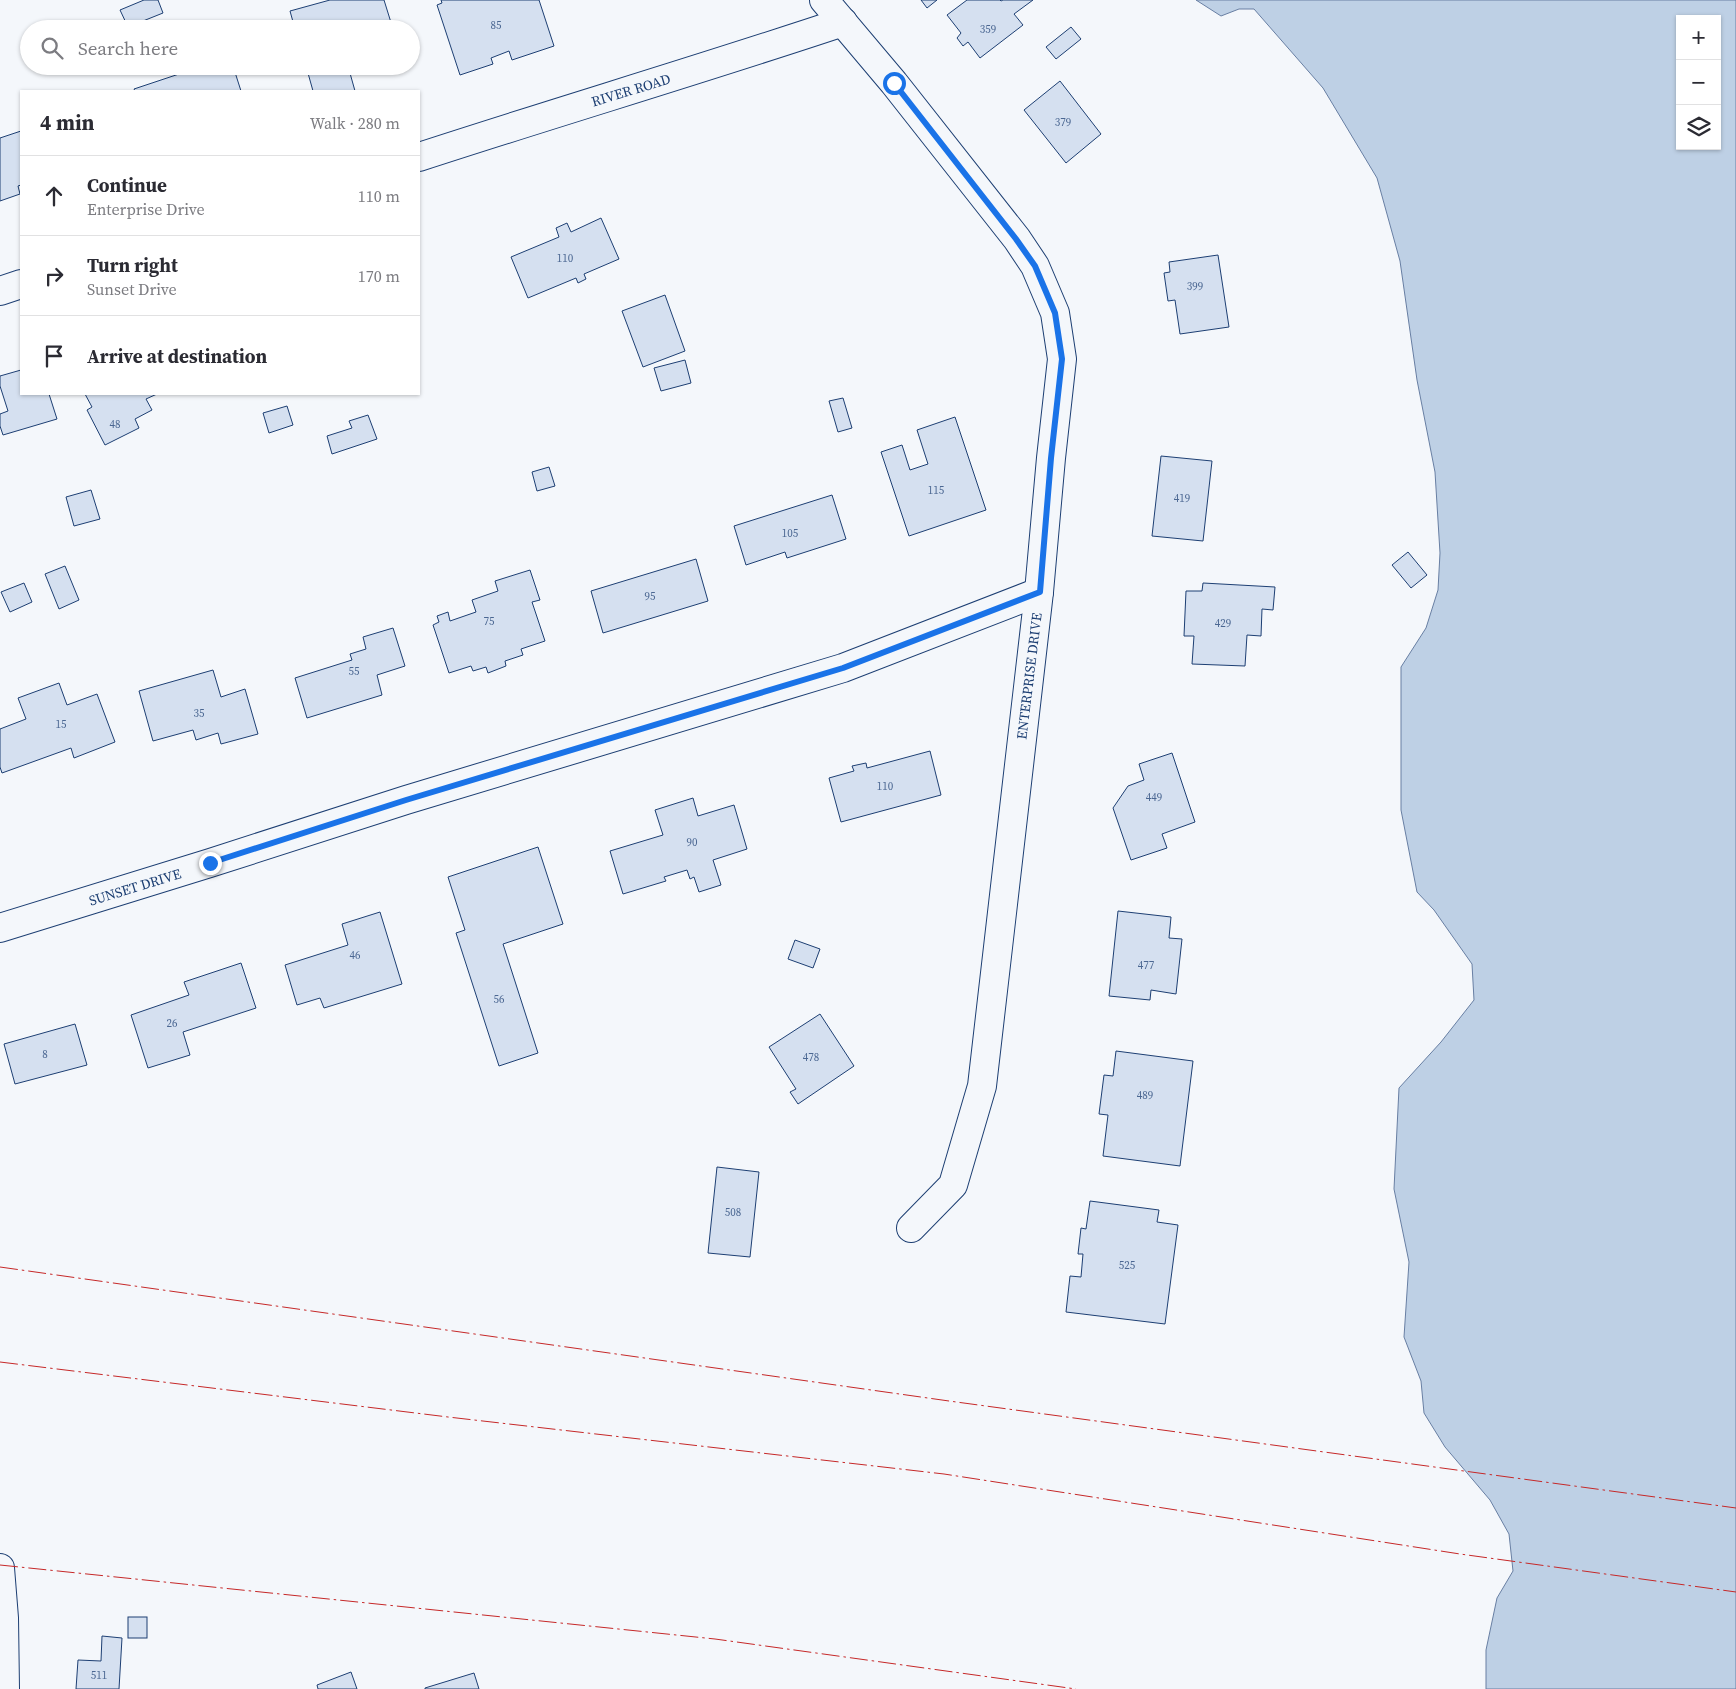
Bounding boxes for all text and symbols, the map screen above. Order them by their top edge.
map controls [1676,15,1721,150]
button: + [1676,15,1721,60]
house number: 85 [491,18,502,33]
search box [20,20,420,75]
house number: 359 [980,22,996,37]
icon: search [38,34,66,62]
text: Search here [78,35,178,61]
button: − [1676,60,1721,105]
street label: RIVER ROAD [589,68,673,112]
route start [883,72,906,95]
button: layers [1676,105,1721,150]
text: 4 min [40,108,95,137]
text: Walk · 280 m [310,112,400,134]
house number: 379 [1055,115,1071,130]
text: Continue [87,172,167,198]
icon: ahead [40,182,68,210]
text: 110 m [358,185,400,207]
text: Enterprise Drive [87,198,205,220]
house number: 110 [557,251,574,266]
text: Turn right [87,252,178,278]
icon: right [40,262,68,290]
text: 170 m [358,265,400,287]
text: Sunset Drive [87,278,177,300]
house number: 399 [1187,279,1203,294]
icon: arrive [40,342,68,370]
text: Arrive at destination [87,343,267,369]
house number: 48 [110,417,121,432]
house number: 115 [928,483,945,498]
house number: 419 [1174,491,1190,506]
house number: 105 [782,526,799,541]
house number: 95 [645,589,656,604]
street label: ENTERPRISE DRIVE [1011,611,1047,741]
house number: 75 [484,614,495,629]
house number: 429 [1215,616,1231,631]
house number: 55 [349,664,360,679]
house number: 35 [194,706,205,721]
house number: 15 [56,717,67,732]
house number: 110 [877,779,894,794]
house number: 449 [1146,790,1162,805]
house number: 90 [687,835,698,850]
route end [199,852,222,875]
street label: SUNSET DRIVE [86,863,184,911]
house number: 46 [350,948,361,963]
house number: 477 [1138,958,1155,973]
house number: 56 [494,992,505,1007]
house number: 26 [167,1016,178,1031]
house number: 8 [42,1047,48,1062]
house number: 478 [803,1050,819,1065]
house number: 489 [1137,1088,1153,1103]
house number: 508 [725,1205,741,1220]
house number: 525 [1119,1258,1136,1273]
house number: 511 [91,1668,107,1683]

